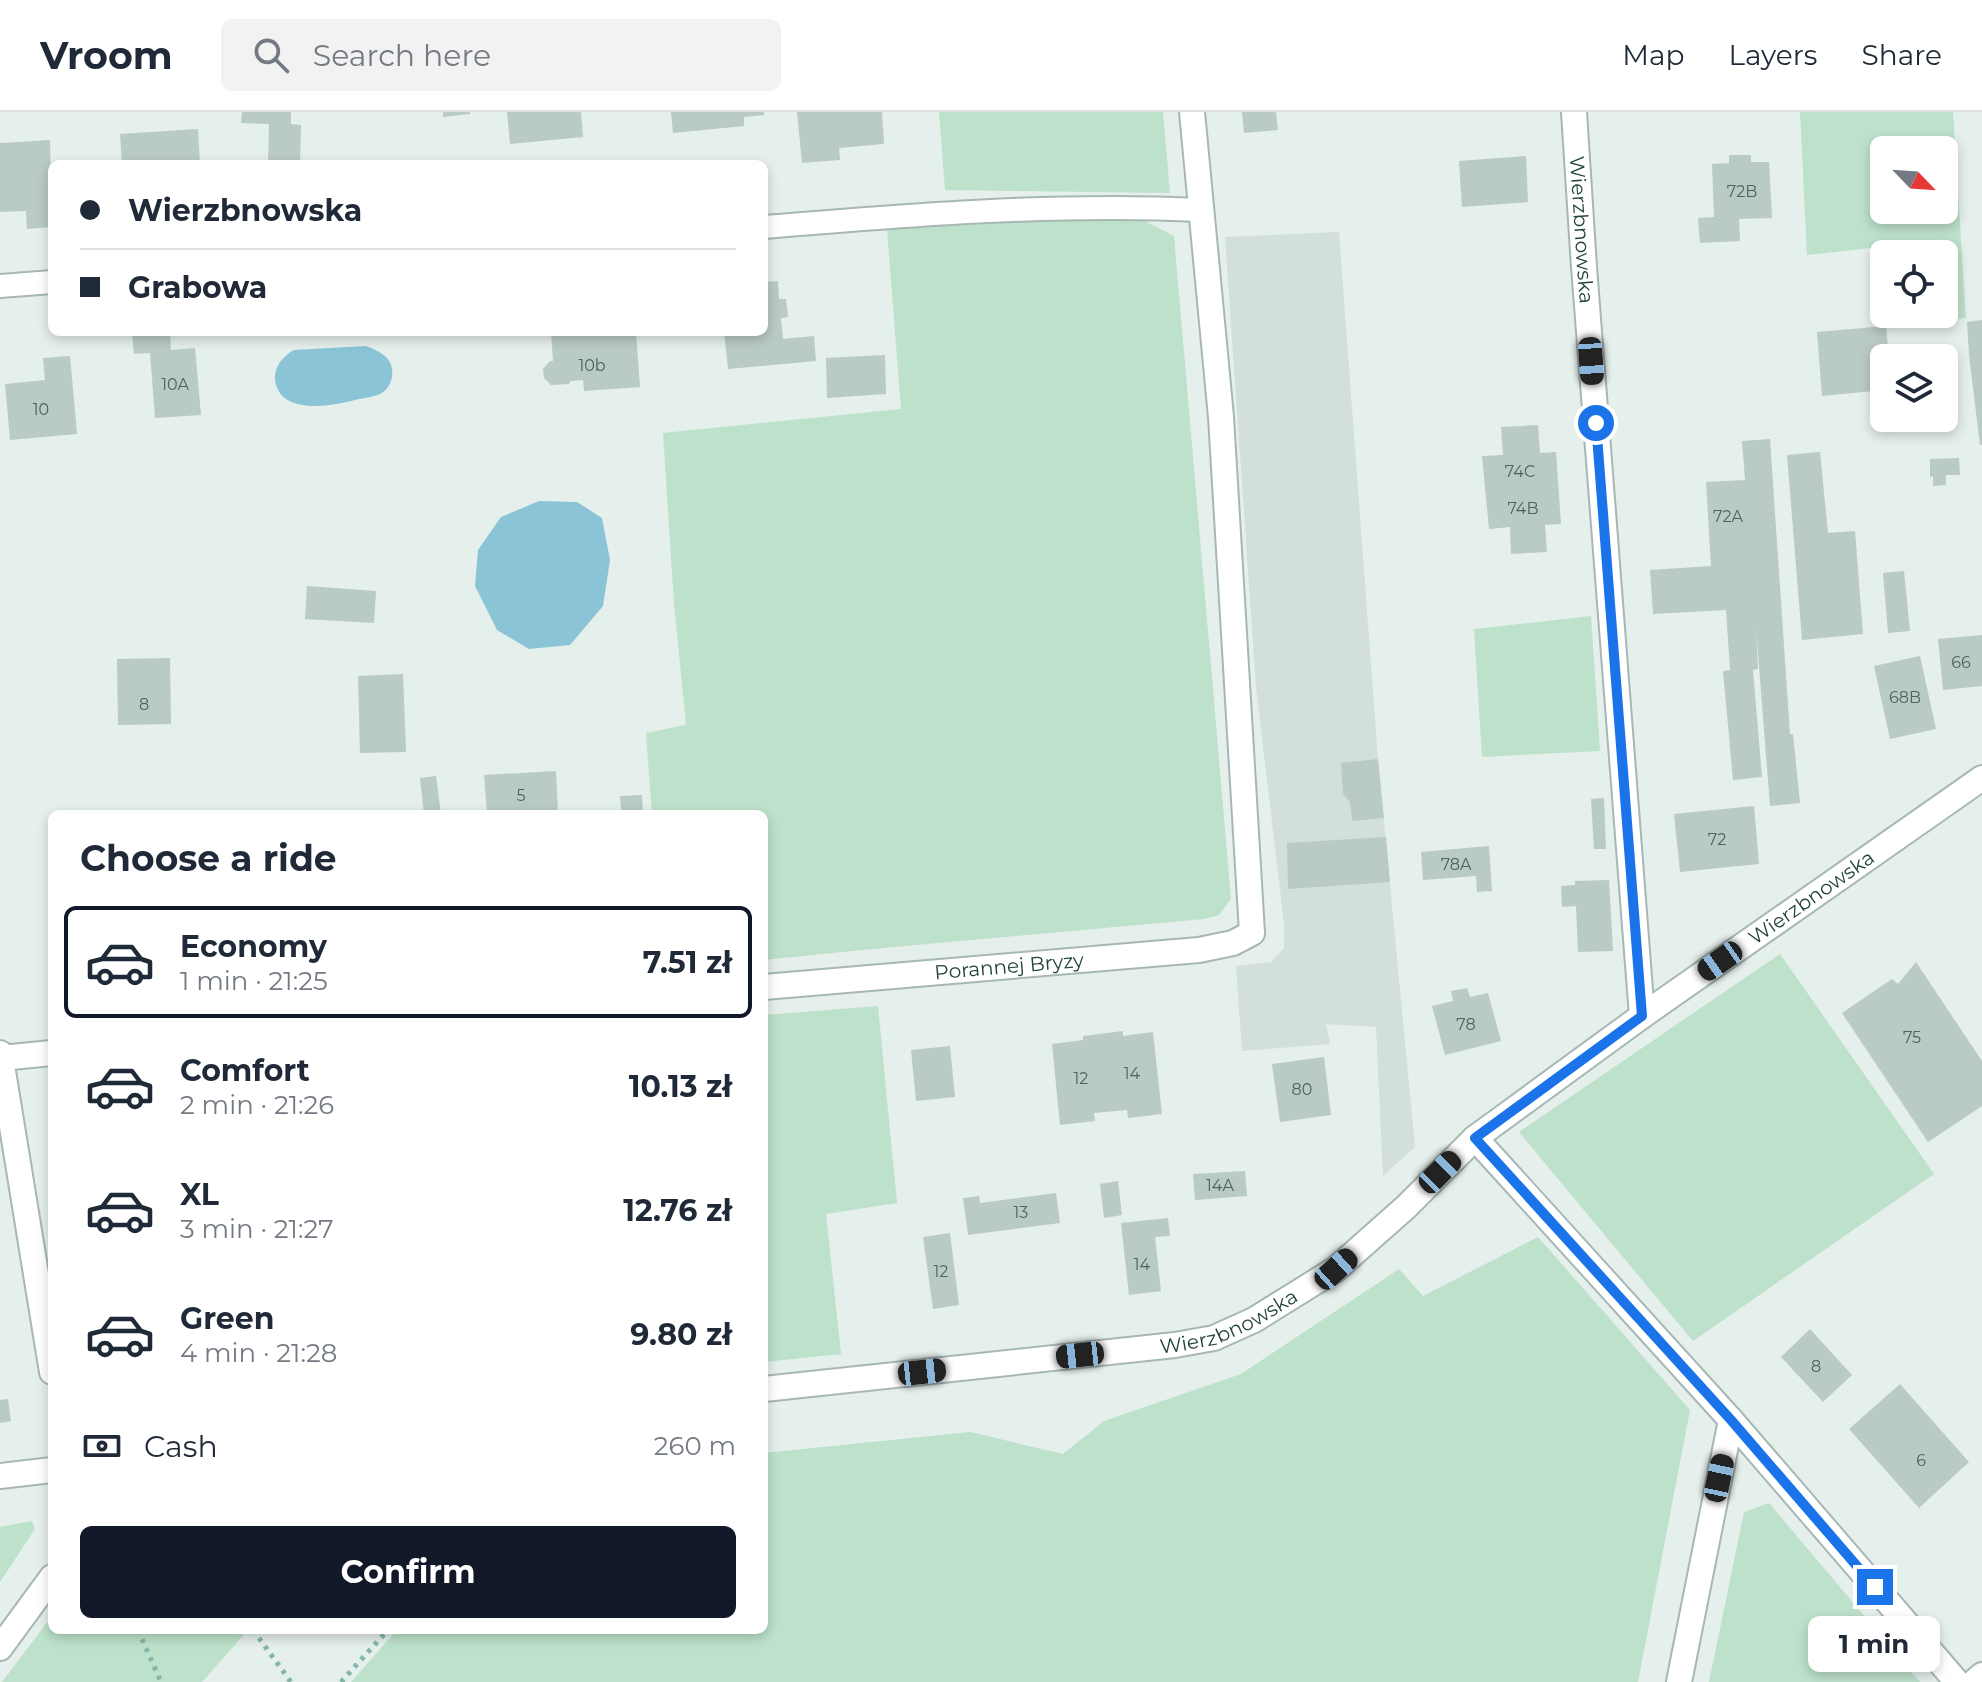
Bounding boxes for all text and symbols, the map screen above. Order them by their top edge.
search box [221,19,781,91]
text: Vroom [40,32,173,79]
icon: search [249,33,293,77]
text: Search here [313,37,491,74]
text: Map [1622,38,1685,72]
text: Layers [1729,38,1818,72]
text: Share [1862,38,1942,72]
north arrow [1870,136,1958,224]
map controls [1870,136,1958,432]
street label: Wierzbnowska [1565,155,1599,304]
house number: 72B [1727,182,1757,201]
text: Wierzbnowska [128,192,362,229]
button: locate [1870,240,1958,328]
text: Grabowa [128,269,267,306]
car [1577,336,1605,386]
button: layers [1870,344,1958,432]
house number: 10b [578,356,606,375]
house number: 10A [161,375,189,394]
house number: 10 [33,400,49,419]
route start [1578,405,1614,441]
house number: 74C [1505,462,1535,481]
house number: 74B [1507,499,1539,518]
house number: 72A [1713,507,1744,526]
house number: 66 [1951,653,1971,672]
house number: 68B [1889,688,1921,707]
house number: 8 [139,695,149,714]
house number: 5 [516,786,526,805]
house number: 72 [1708,830,1726,849]
text: Choose a ride [80,836,337,880]
street label: Wierzbnowska [1744,845,1879,950]
house number: 78A [1441,855,1472,874]
icon: car [84,926,156,998]
text: Economy [180,928,327,965]
car [1693,937,1747,985]
text: 7.51 zł [643,944,732,981]
street label: Porannej Bryzy [933,948,1085,984]
text: 1 min · 21:25 [180,965,328,997]
house number: 78 [1456,1015,1476,1034]
house number: 75 [1903,1028,1921,1047]
icon: car [84,1050,156,1122]
text: Comfort [180,1052,310,1089]
house number: 14 [1124,1064,1141,1083]
text: 10.13 zł [629,1068,732,1105]
house number: 12 [1074,1069,1088,1088]
house number: 80 [1292,1080,1312,1099]
text: 2 min · 21:26 [180,1089,334,1121]
car [1415,1147,1465,1197]
icon: car [84,1174,156,1246]
text: XL [180,1176,219,1213]
house number: 14A [1206,1176,1234,1195]
text: 12.76 zł [623,1192,732,1229]
house number: 13 [1014,1203,1028,1222]
text: 3 min · 21:27 [180,1213,334,1245]
car [1310,1244,1362,1294]
house number: 14 [1134,1255,1151,1274]
house number: 12 [934,1262,948,1281]
street label: Wierzbnowska [1159,1284,1302,1359]
icon: car [84,1298,156,1370]
text: Green [180,1300,274,1337]
text: 9.80 zł [630,1316,732,1353]
text: 4 min · 21:28 [180,1337,337,1369]
car [1055,1341,1105,1369]
house number: 8 [1811,1357,1821,1376]
car [897,1358,947,1386]
icon: cash [80,1424,124,1468]
text: Cash [144,1428,218,1465]
text: 260 m [654,1430,736,1462]
house number: 6 [1916,1451,1926,1470]
car [1702,1452,1736,1504]
button: Confirm [80,1526,736,1618]
route end [1857,1569,1893,1605]
callout: 1 min [1809,1615,1941,1671]
text: 1 min [1839,1628,1909,1660]

